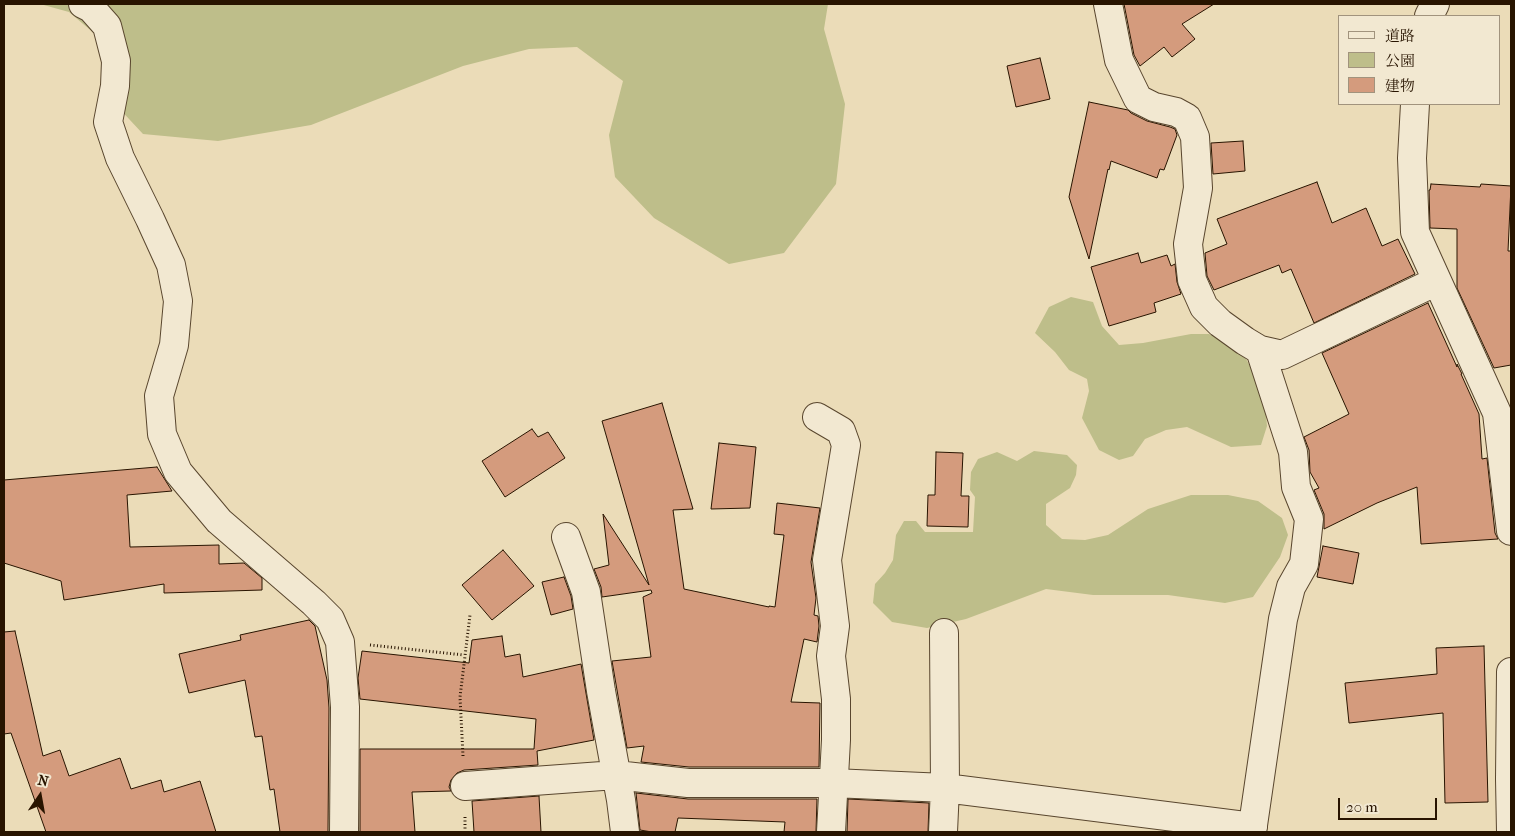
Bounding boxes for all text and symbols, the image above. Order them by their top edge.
legend [1338,15,1500,105]
text: 道路 [1385,27,1415,45]
text: 公園 [1385,52,1415,70]
text: 建物 [1385,77,1415,95]
north arrow [15,771,65,821]
text: N [36,771,50,790]
scale bar [1340,788,1439,820]
text: 20 m [1346,798,1378,816]

